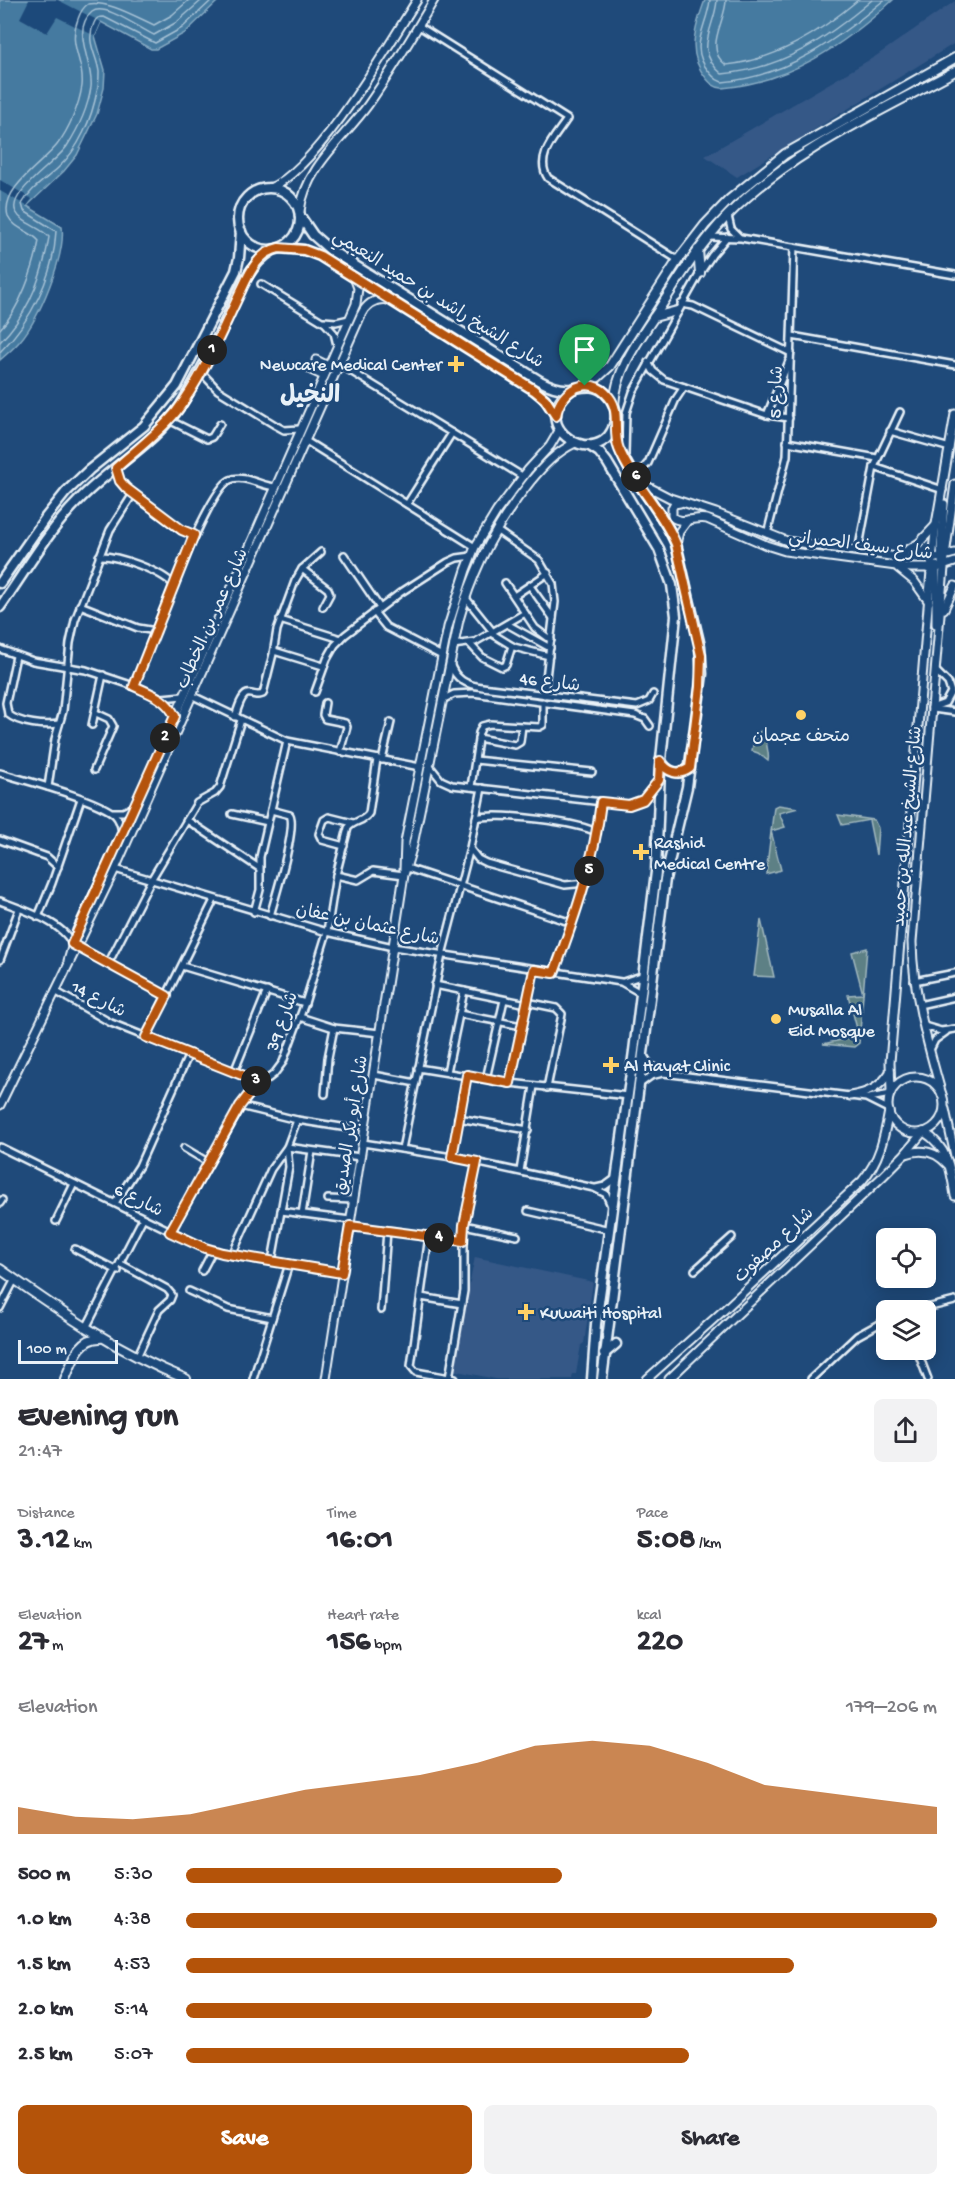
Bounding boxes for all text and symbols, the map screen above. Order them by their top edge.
street label: شارع الشيخ راشد بن حميد النعيمي [327,226,547,376]
pin [559,324,610,386]
icon: arrive [568,333,601,366]
pin: 1 [197,335,227,365]
text: 1 [209,340,215,359]
marker: Newcare Medical Center [447,355,465,373]
place label: Newcare Medical Center [260,356,444,377]
street label: شارع 5 [766,365,789,419]
district label: النخيل [280,383,340,412]
pin: 6 [621,462,651,492]
text: 6 [632,467,640,486]
street label: شارع سيف الحمراني [787,527,934,569]
street label: شارع عمر بن الخطاب [173,546,254,693]
street label: شارع 46 [518,669,581,698]
marker: متحف عجمان [794,708,808,722]
pin: 2 [150,723,180,753]
street label: شارع الشيخ عبدالله بن حميد [889,725,928,927]
place label: متحف عجمان [752,727,850,748]
text: 2 [161,728,169,747]
place label: Rashid Medical Centre [654,834,766,876]
marker: Rashid Medical Centre [632,843,650,861]
pin: 5 [574,856,604,886]
text: 5 [585,861,593,880]
street label: شارع عثمان بن عفان [294,900,441,951]
street label: شارع 14 [66,977,129,1023]
street label: شارع 39 [263,989,304,1055]
place label: Musalla Al Eid Mosque [788,1001,876,1043]
marker: Musalla Al Eid Mosque [769,1012,783,1026]
street label: شارع أبو بكر الصديق [329,1054,374,1197]
marker: Al Hayat Clinic [602,1056,620,1074]
place label: Al Hayat Clinic [624,1057,731,1078]
pin: 3 [241,1066,271,1096]
text: 3 [252,1071,260,1090]
street label: شارع 6 [110,1180,166,1222]
street label: شارع مصفوت [730,1204,819,1288]
pin: 4 [424,1223,454,1253]
text: 4 [435,1228,443,1247]
map controls [876,1228,936,1360]
button: locate [876,1228,936,1288]
button: layers [876,1300,936,1360]
marker: Kuwaiti Hospital [517,1303,535,1321]
place label: Kuwaiti Hospital [540,1304,662,1325]
scale bar [18,1337,118,1364]
text: 100 m [27,1341,67,1360]
text: Evening run [18,1399,178,1437]
button: share [874,1399,937,1462]
text: 21:47 [18,1441,62,1464]
text: Distance [18,1505,75,1524]
text: Time [327,1505,357,1524]
text: Pace [637,1505,668,1524]
text: 3.12 [18,1524,70,1559]
text: 16:01 [327,1524,393,1559]
text: 5:08 [637,1524,695,1559]
text: km [70,1535,92,1554]
text: /km [695,1535,721,1554]
text: Elevation [18,1607,82,1626]
text: Heart rate [327,1607,399,1626]
text: kcal [637,1607,662,1626]
text: 27 [18,1626,48,1661]
text: 156 [327,1626,370,1661]
text: 220 [637,1626,683,1661]
text: m [48,1637,63,1656]
text: bpm [370,1637,402,1656]
text: Elevation [18,1697,98,1720]
text: 179–206 m [846,1697,937,1720]
text: 500 m [18,1864,70,1887]
text: 5:30 [114,1864,153,1887]
text: 1.0 km [18,1909,72,1932]
text: 4:38 [114,1909,151,1932]
text: 1.5 km [18,1954,71,1977]
text: 4:53 [114,1954,151,1977]
text: 2.0 km [18,1999,73,2022]
text: 5:14 [114,1999,148,2022]
text: 2.5 km [18,2044,72,2067]
text: 5:07 [114,2044,153,2067]
button: Save [18,2105,472,2174]
button: Share [484,2105,937,2174]

